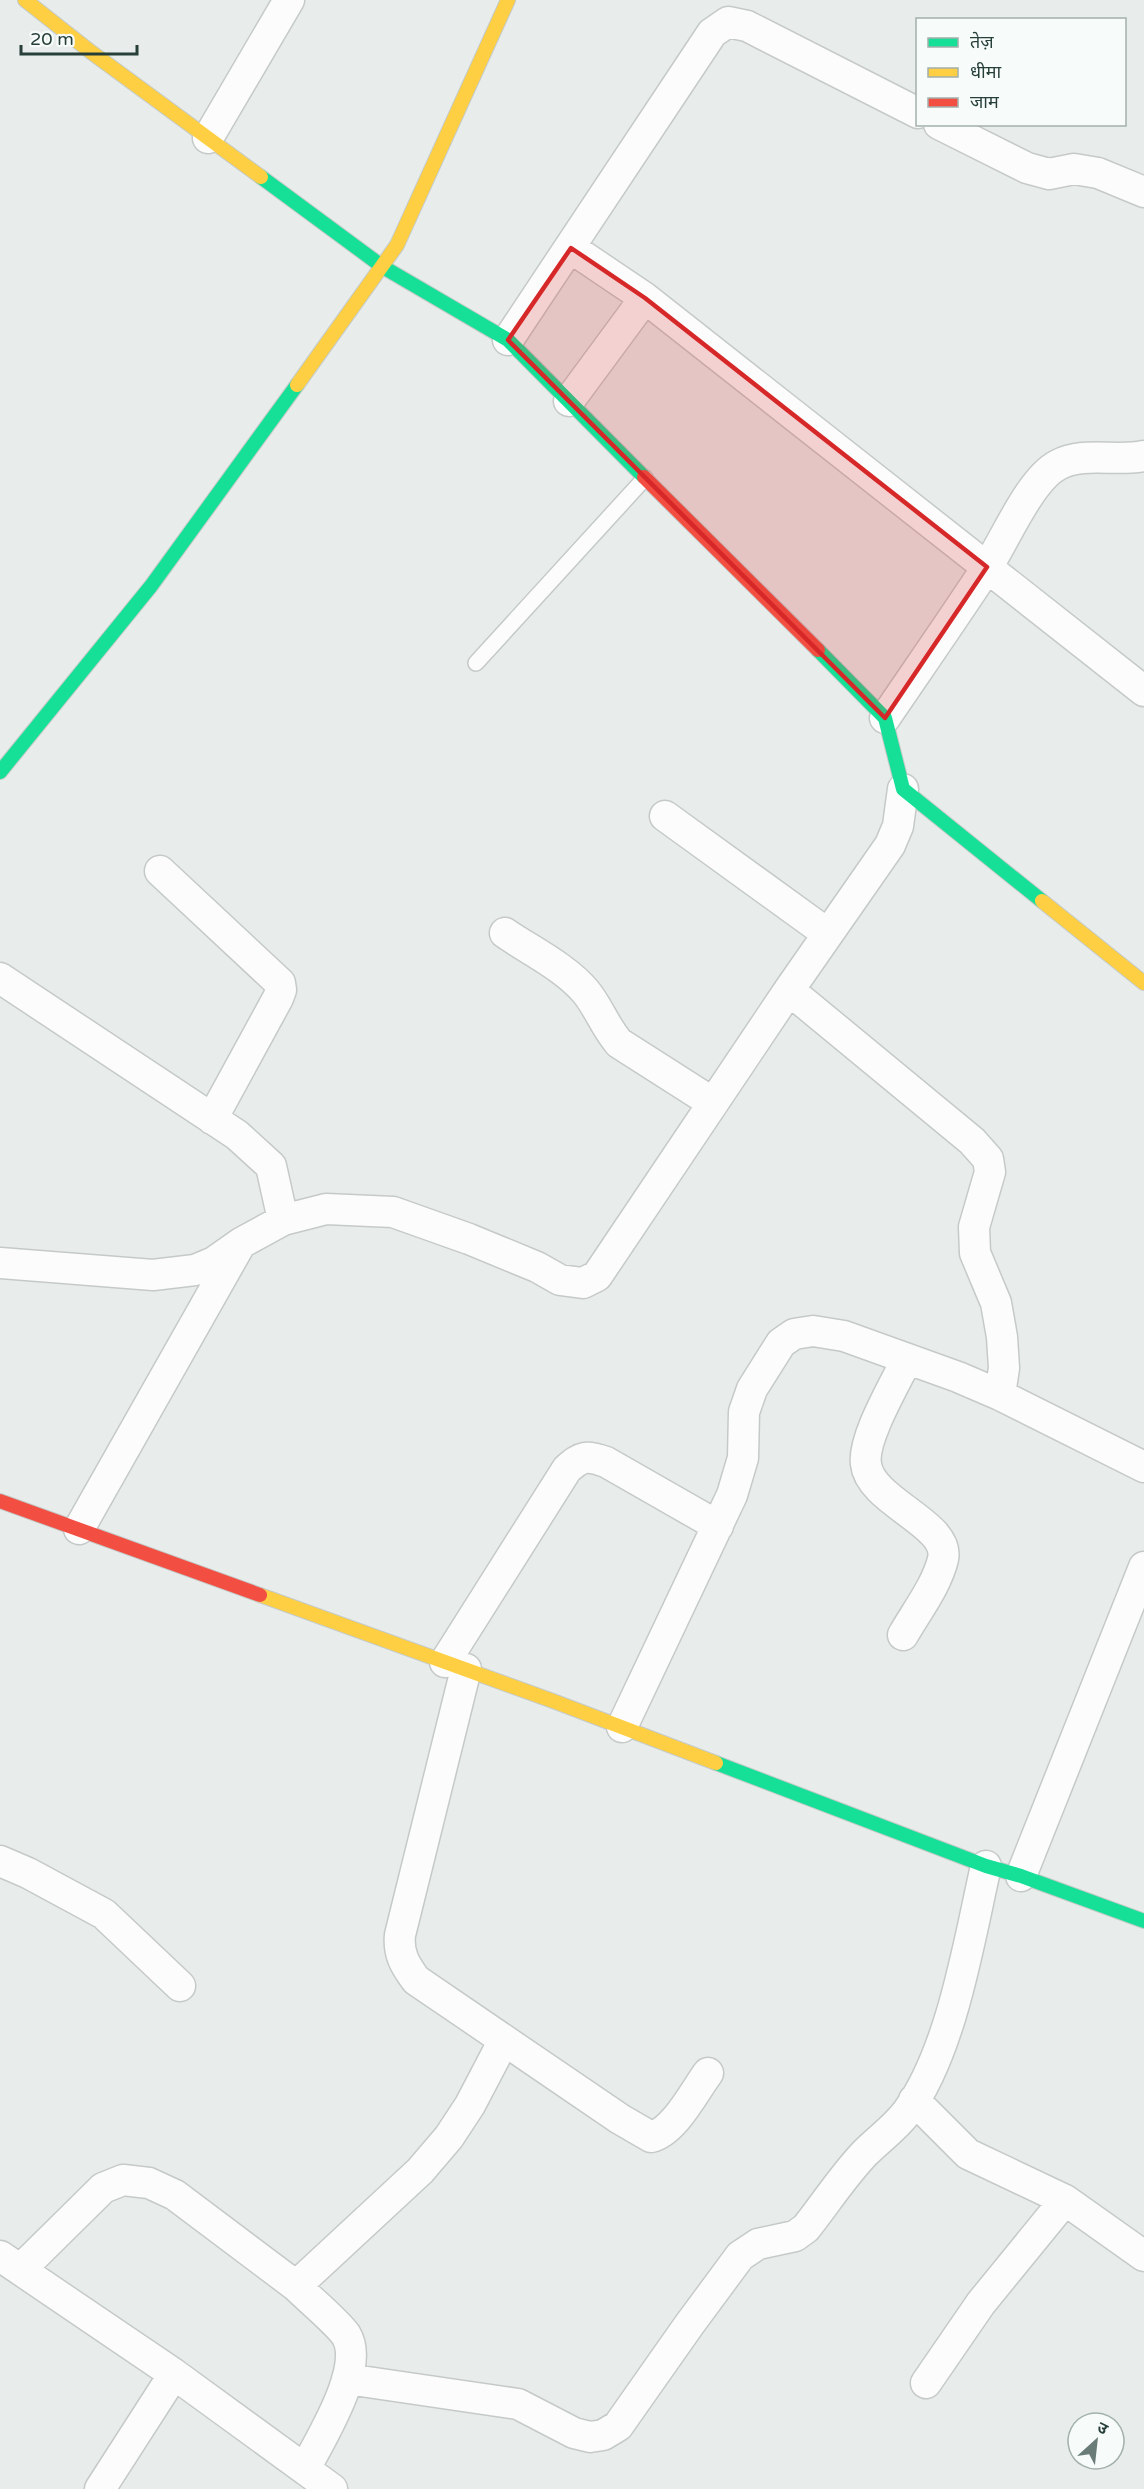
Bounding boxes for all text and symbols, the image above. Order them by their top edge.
scale bar [21,18,136,56]
legend [916,18,1126,126]
text: 20 m [30,28,74,50]
text: तेज़ [970,31,994,53]
text: धीमा [970,61,1001,83]
text: जाम [970,91,1000,113]
north arrow [1066,2411,1126,2471]
text: उ [1094,2417,1112,2440]

